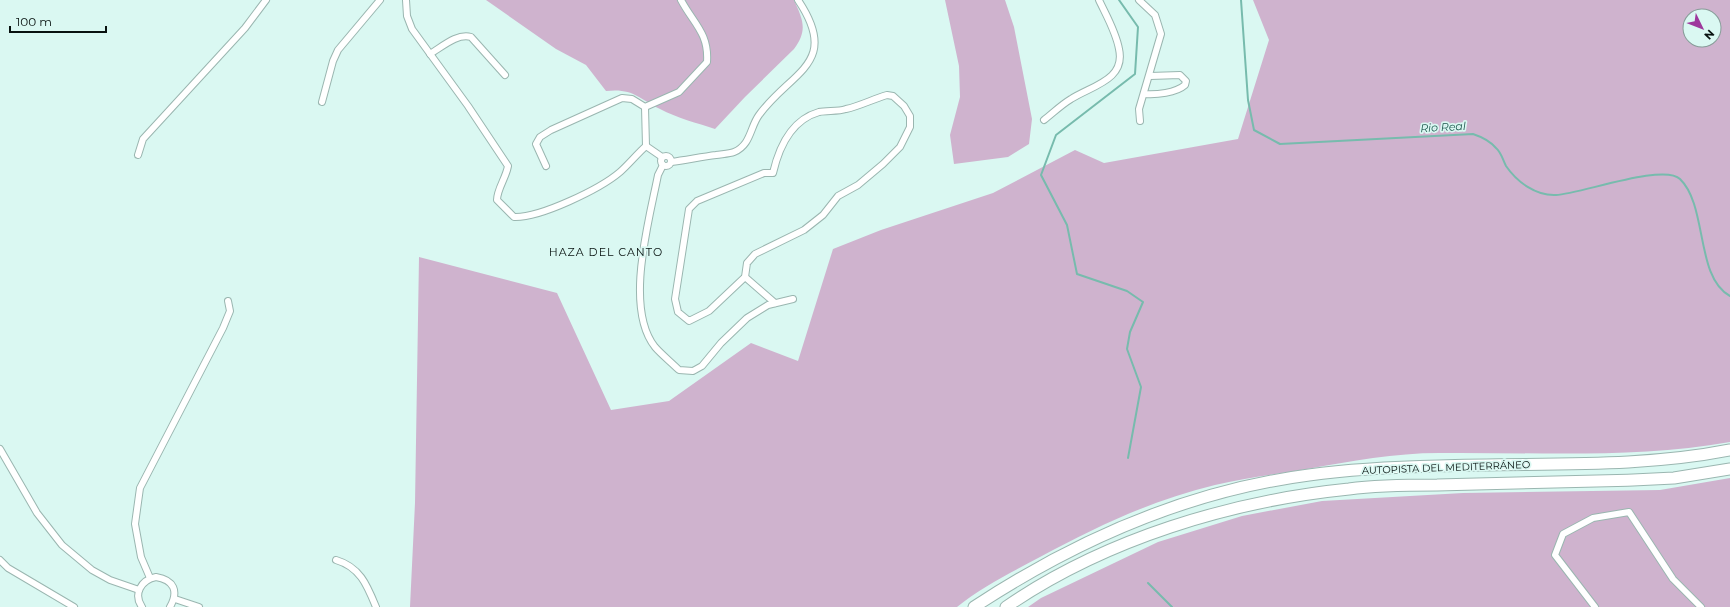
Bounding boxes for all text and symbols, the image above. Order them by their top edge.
scale bar [10,8,106,34]
north arrow [1682,8,1722,48]
text: 100 m [16,14,52,29]
text: N [1701,27,1717,43]
water label: Rio Real [1420,119,1466,135]
district label: HAZA DEL CANTO [549,245,663,259]
street label: AUTOPISTA DEL MEDITERRÁNEO [1362,458,1530,477]

